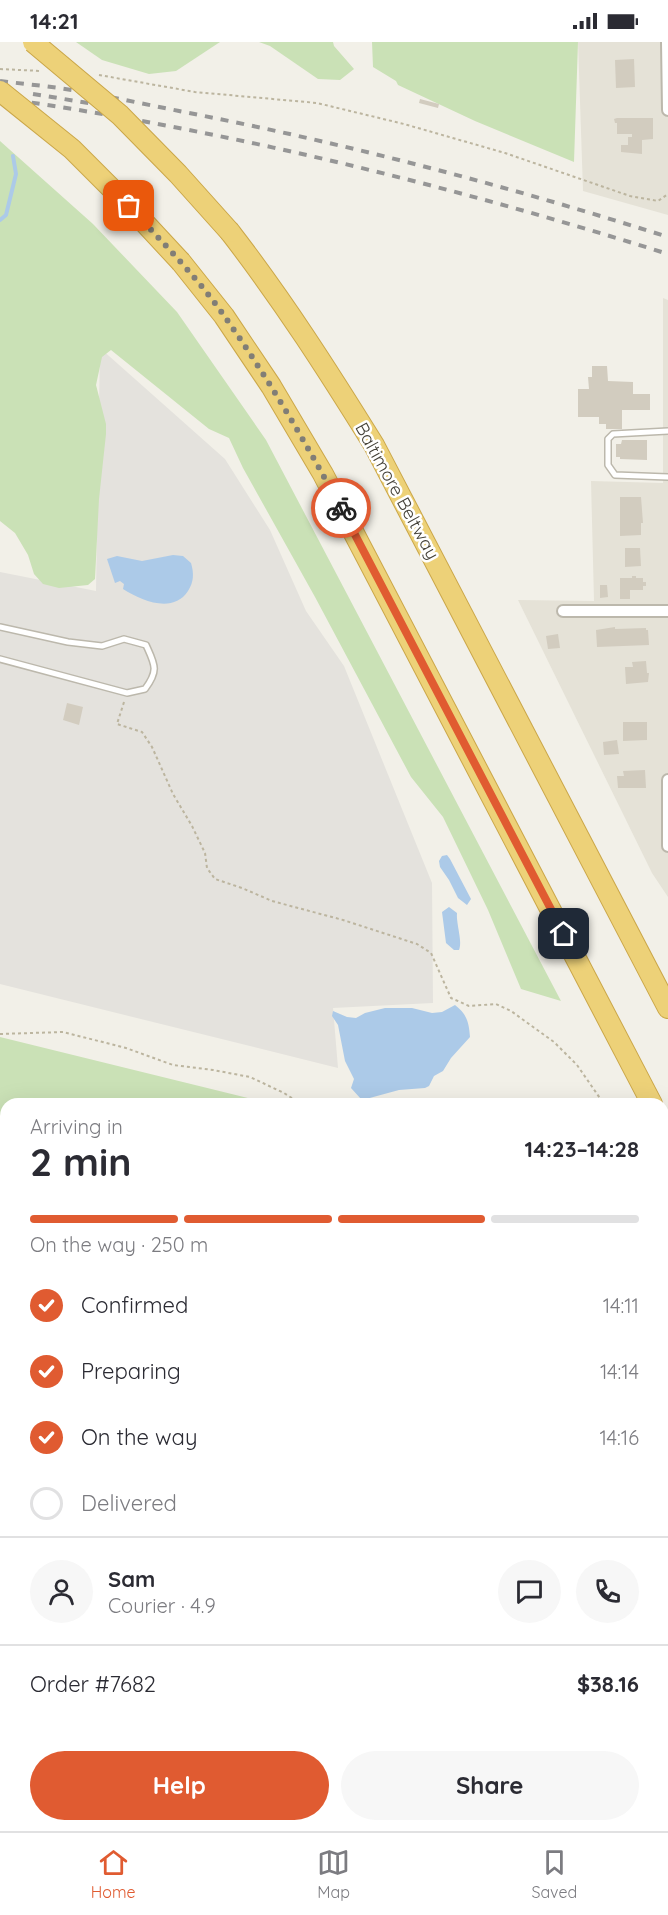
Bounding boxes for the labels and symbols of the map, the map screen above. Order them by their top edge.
pin [103,180,154,231]
street label: Baltimore Beltway [350,418,445,563]
courier [311,478,371,538]
pin [538,908,589,959]

